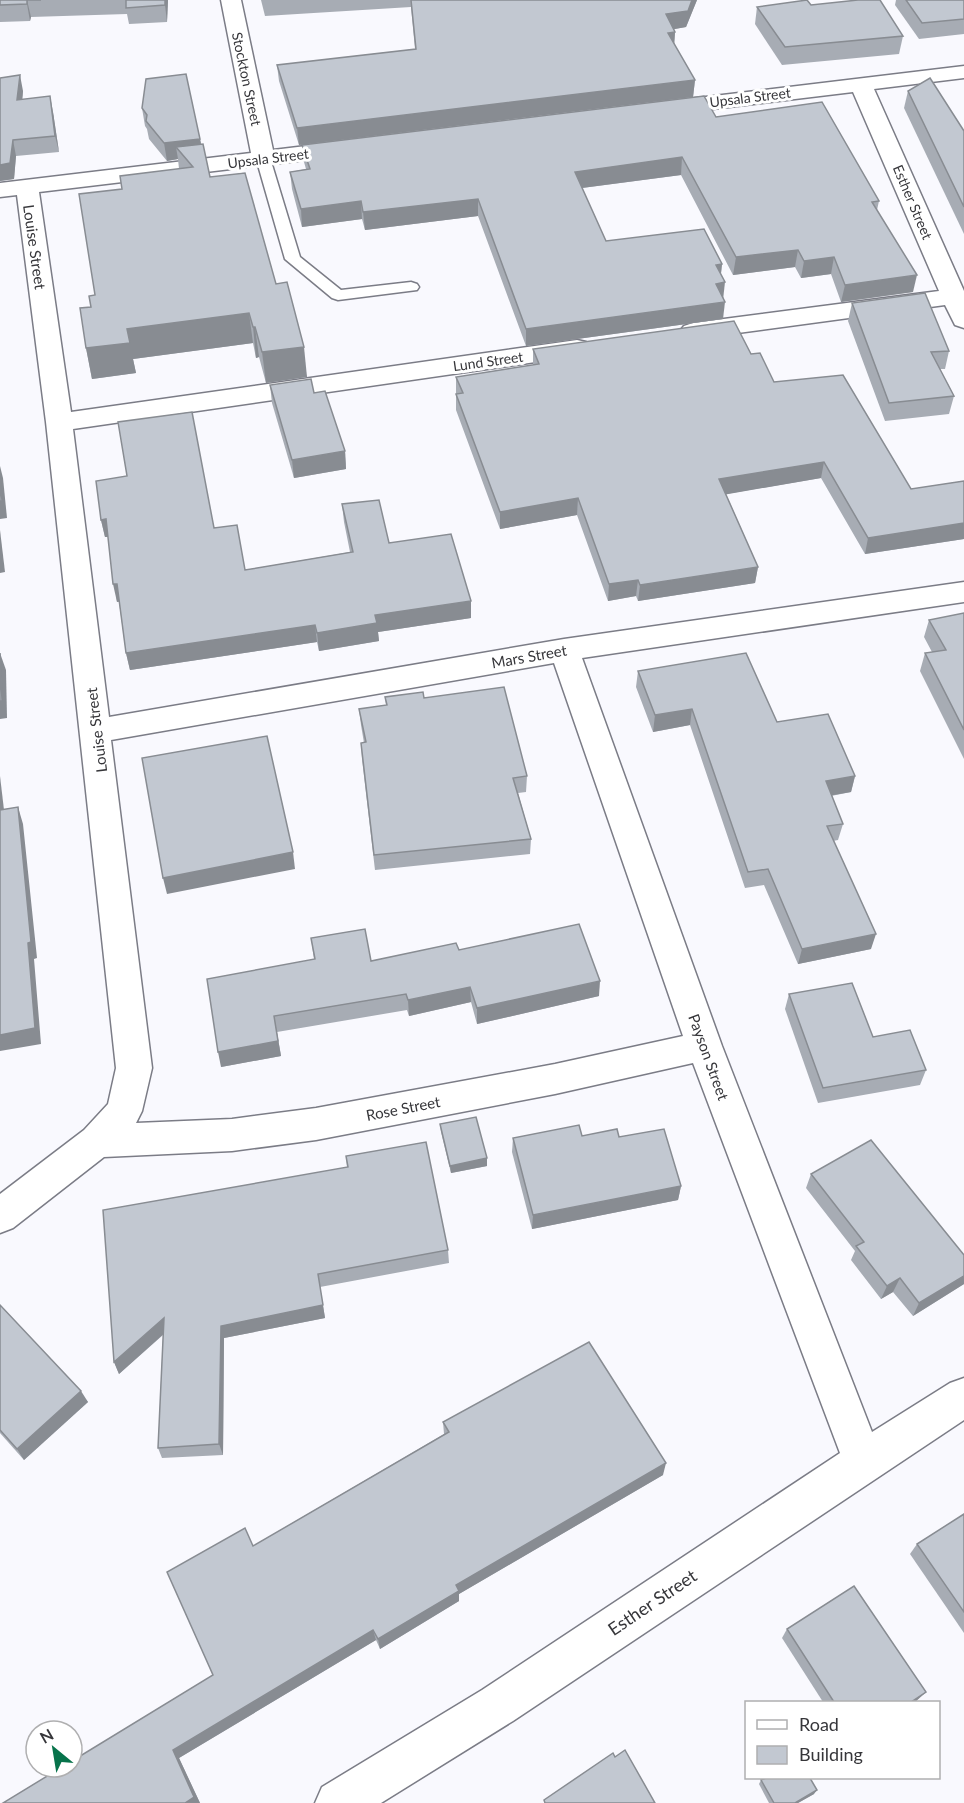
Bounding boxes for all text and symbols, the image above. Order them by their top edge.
street label: Stockton Street [229,31,265,127]
street label: Upsala Street [708,84,792,110]
street label: Upsala Street [226,145,310,171]
street label: Esther Street [890,162,936,242]
street label: Louise Street [20,203,50,291]
street label: Lund Street [452,348,524,374]
street label: Mars Street [490,640,569,671]
street label: Louise Street [82,686,110,773]
street label: Payson Street [685,1011,733,1103]
street label: Rose Street [364,1092,442,1124]
street label: Esther Street [603,1564,701,1640]
legend [745,1701,940,1779]
text: Road [799,1713,839,1735]
north arrow [24,1719,84,1779]
text: N [36,1724,56,1747]
text: Building [799,1743,863,1765]

